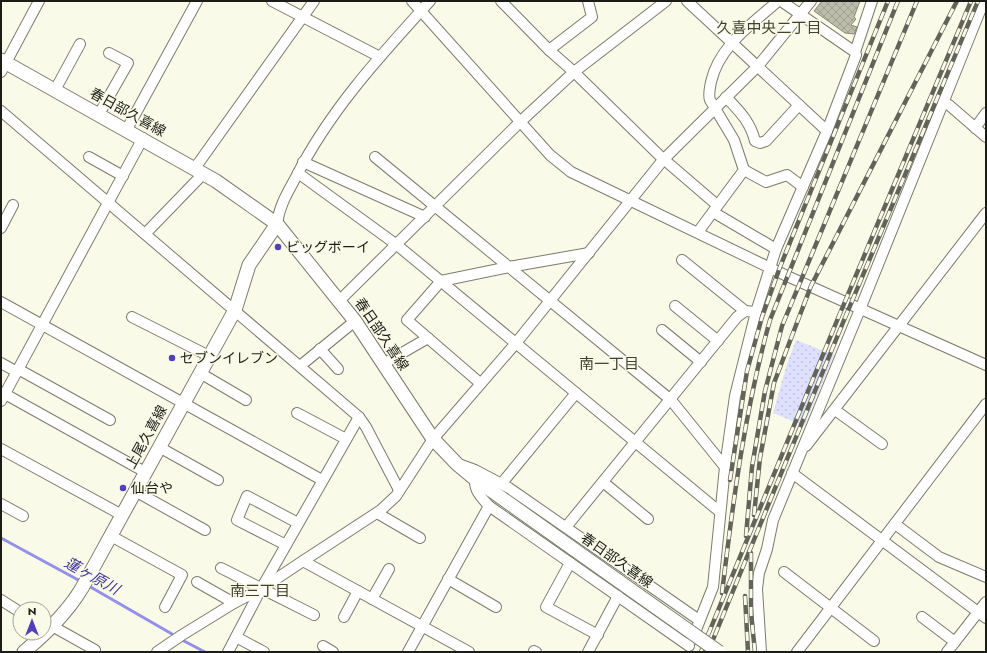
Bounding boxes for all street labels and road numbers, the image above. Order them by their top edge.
street label: 春日部久喜線 [86,83,170,141]
street label: 春日部久喜線 [350,294,414,374]
street label: 上尾久喜線 [120,402,172,472]
street label: 春日部久喜線 [577,528,657,592]

